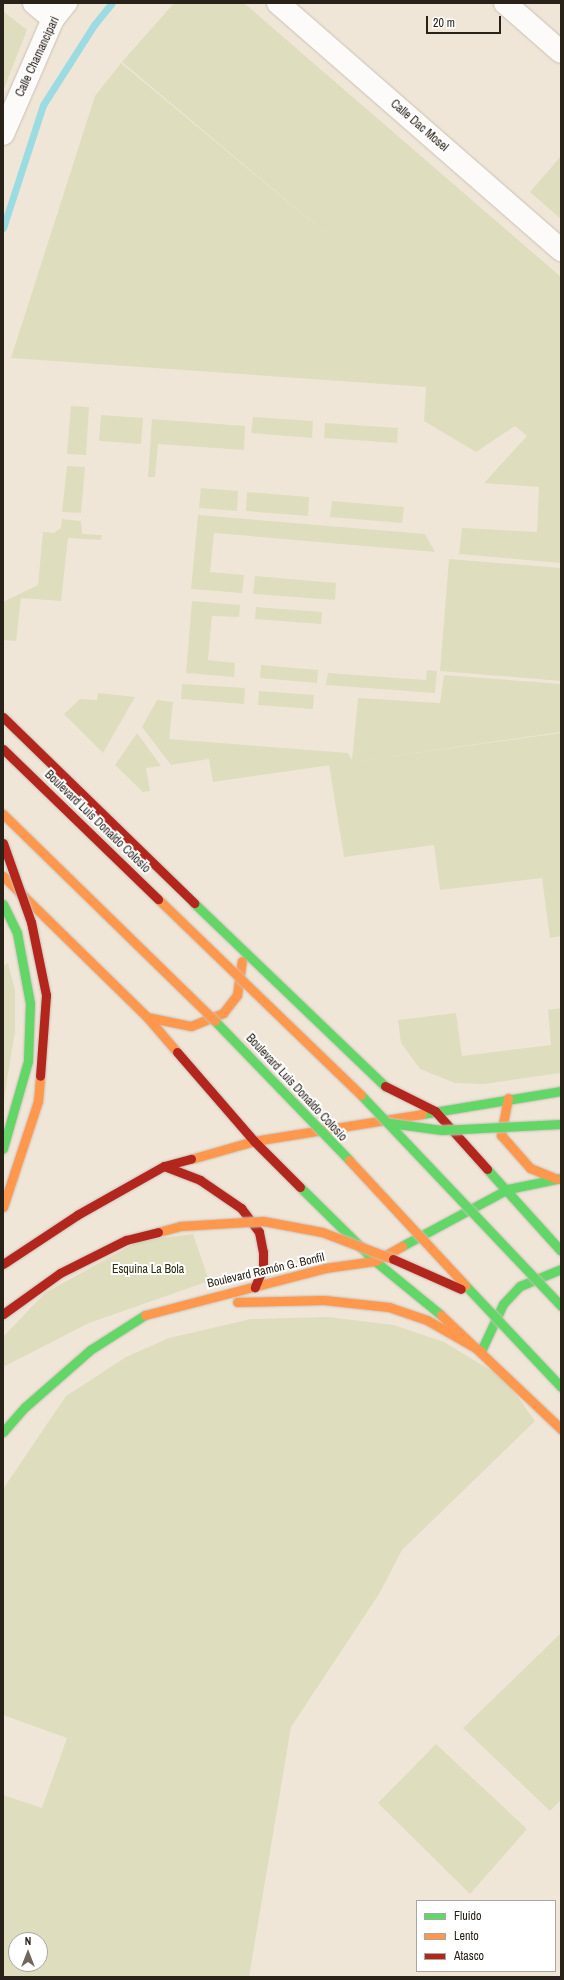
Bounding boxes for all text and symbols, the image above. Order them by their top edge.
scale bar [428,8,503,34]
street label: Calle Chamancipari [13,15,63,99]
text: 20 m [433,15,455,31]
street label: Calle Dac Mosel [387,97,451,155]
street label: Boulevard Luis Donaldo Colosio [41,768,153,876]
street label: Boulevard Luis Donaldo Colosio [243,1031,349,1145]
street label: Boulevard Ramón G. Bonfil [206,1251,326,1291]
park label: Esquina La Bola [112,1263,184,1277]
legend [416,1900,556,1972]
text: Fluido [454,1908,481,1924]
text: Lento [454,1928,479,1944]
north arrow [8,1932,48,1972]
text: N [25,1934,31,1948]
text: Atasco [454,1948,484,1964]

